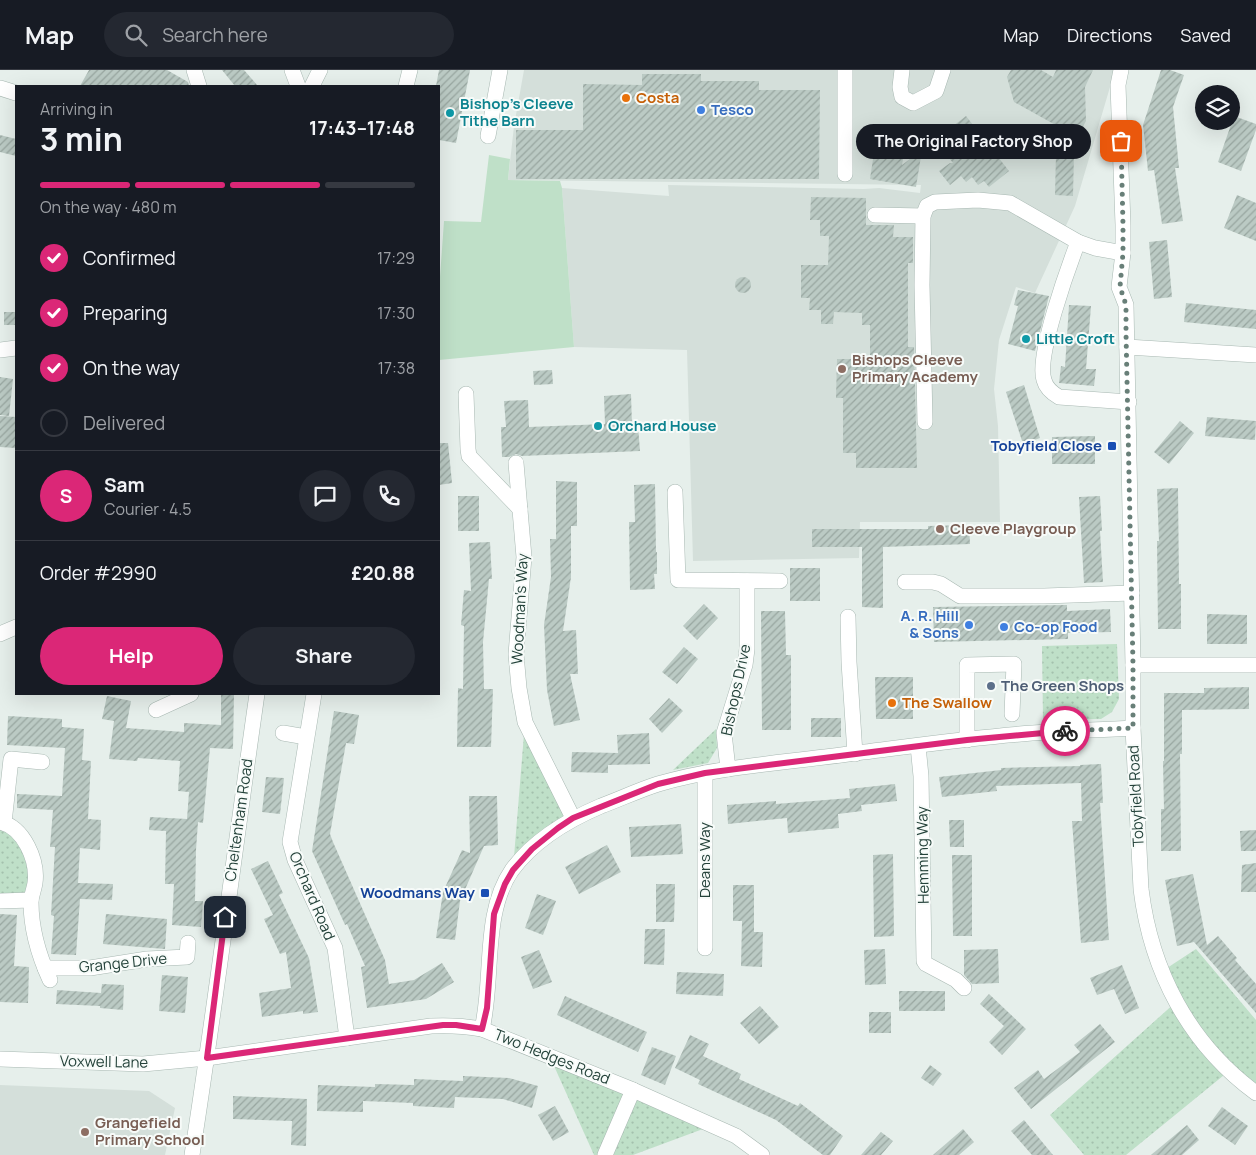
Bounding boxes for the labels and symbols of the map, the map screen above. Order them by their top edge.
place label: Costa [636,87,679,108]
marker: Costa [620,92,632,104]
place label: Bishop's Cleeve Tithe Barn [460,93,574,131]
place label: Tesco [711,99,754,120]
marker: Tesco [695,104,707,116]
marker: Bishop's Cleeve Tithe Barn [444,107,456,119]
pin [1100,120,1142,162]
callout: The Original Factory Shop [856,124,1091,158]
place label: Little Croft [1036,328,1115,349]
marker: Little Croft [1020,333,1032,345]
place label: Bishops Cleeve Primary Academy [852,349,978,387]
marker: Bishops Cleeve Primary Academy [836,363,848,375]
place label: Orchard House [608,415,716,436]
marker: Orchard House [592,420,604,432]
place label: Tobyfield Close [991,435,1102,456]
marker: Tobyfield Close [1106,440,1118,452]
place label: Cleeve Playgroup [950,518,1076,539]
marker: Cleeve Playgroup [934,523,946,535]
street label: Woodman's Way [506,553,533,665]
place label: A. R. Hill & Sons [900,605,959,643]
place label: Co-op Food [1014,616,1098,637]
marker: A. R. Hill & Sons [963,619,975,631]
marker: Co-op Food [998,621,1010,633]
street label: Bishops Drive [716,642,756,738]
place label: The Green Shops [1001,675,1124,696]
marker: The Green Shops [985,680,997,692]
place label: The Swallow [902,692,992,713]
marker: The Swallow [886,697,898,709]
courier [1040,706,1090,756]
street label: Tobyfield Road [1122,745,1149,847]
street label: Cheltenham Road [220,757,258,883]
street label: Hemming Way [911,806,934,904]
street label: Deans Way [694,822,715,898]
street label: Orchard Road [284,848,341,943]
place label: Woodmans Way [360,882,476,903]
marker: Woodmans Way [479,887,491,899]
pin [204,896,246,938]
street label: Grange Drive [78,947,168,978]
street label: Two Hedges Road [491,1024,613,1089]
street label: Voxwell Lane [60,1050,149,1073]
place label: Grangefield Primary School [95,1112,205,1150]
marker: Grangefield Primary School [79,1126,91,1138]

